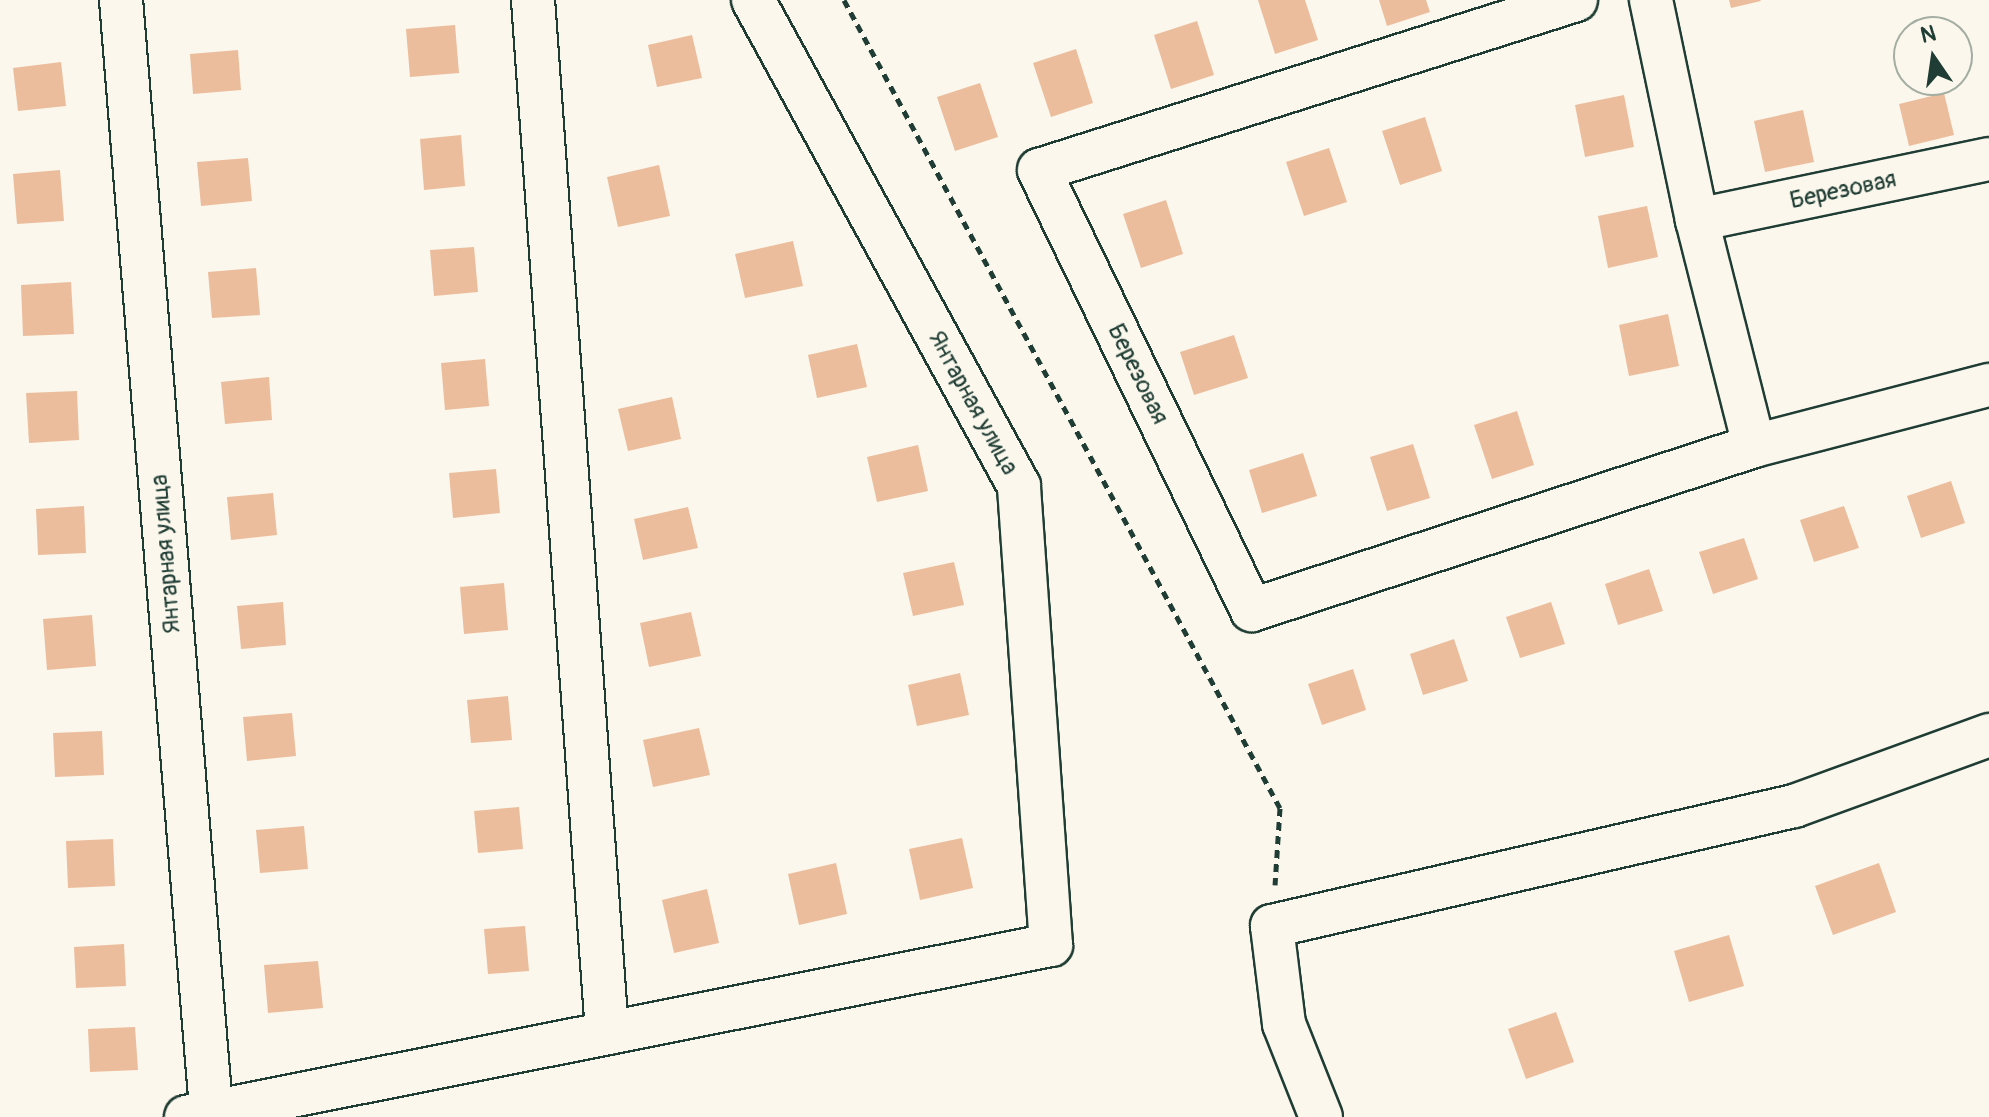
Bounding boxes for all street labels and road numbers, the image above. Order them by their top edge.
street label: Березовая [1787,165,1899,215]
street label: Березовая [1101,319,1175,429]
street label: Янтарная улица [922,326,1024,480]
street label: Янтарная улица [145,473,187,635]

